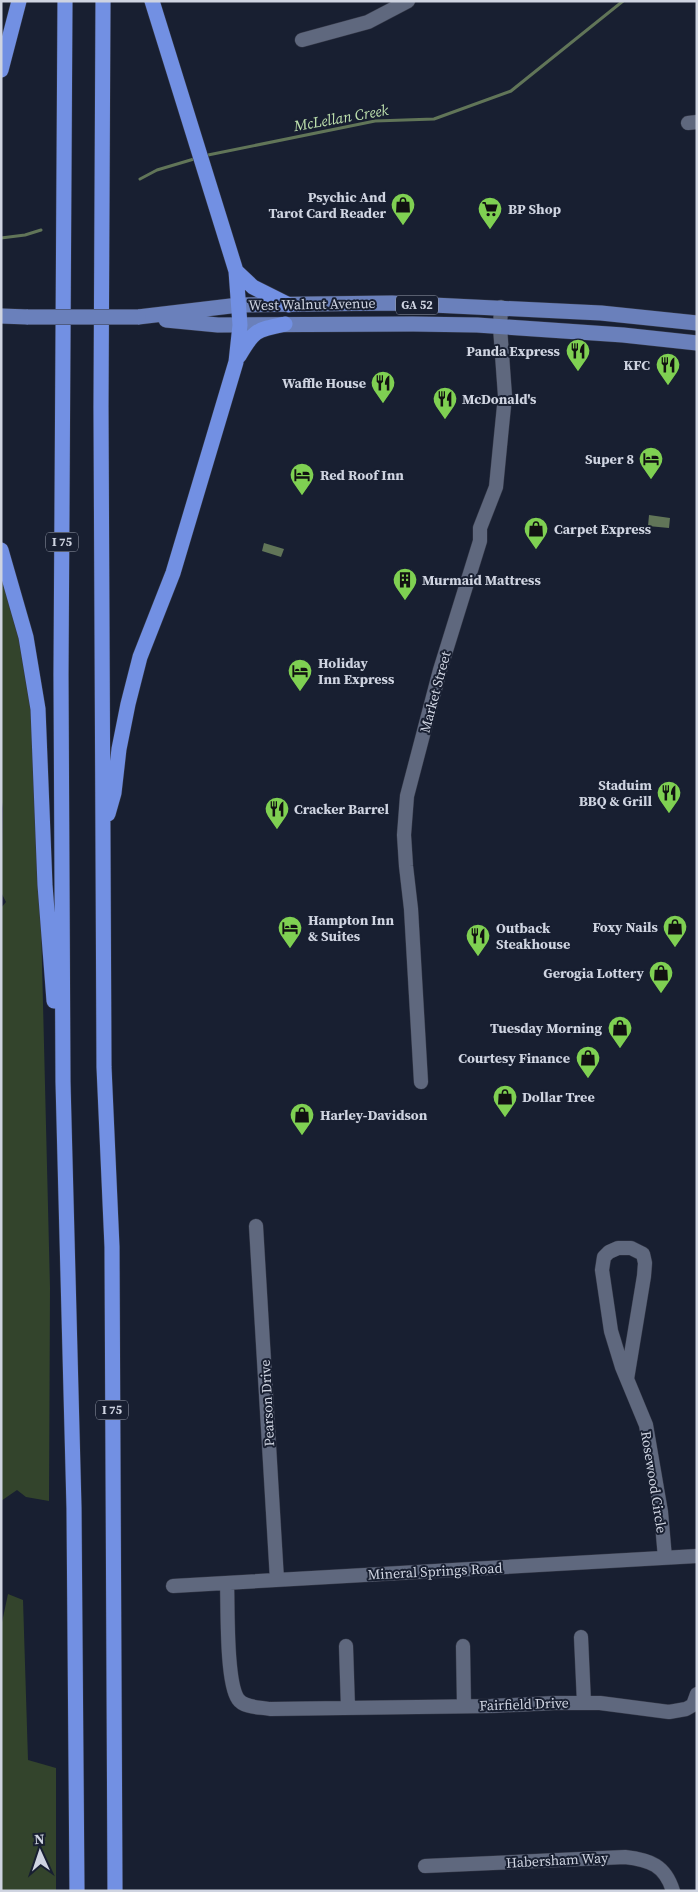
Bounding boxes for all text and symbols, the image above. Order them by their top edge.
water label: McLellan Creek [291,99,391,136]
place label: Psychic And Tarot Card Reader [269,187,387,223]
shop icon: Psychic And Tarot Card Reader [390,192,416,226]
supermarket icon: BP Shop [477,196,503,230]
place label: BP Shop [508,199,561,219]
street label: West Walnut Avenue [248,293,376,315]
road number: GA 52 [396,296,438,314]
restaurant icon: Panda Express [565,338,591,372]
place label: Panda Express [466,341,561,361]
restaurant icon: KFC [655,352,681,386]
place label: KFC [624,355,650,375]
restaurant icon: Waffle House [370,370,396,404]
place label: Waffle House [282,373,366,393]
restaurant icon: McDonald's [432,386,458,420]
place label: McDonald's [462,389,537,409]
hotel icon: Super 8 [638,446,664,480]
place label: Super 8 [585,449,634,469]
hotel icon: Red Roof Inn [289,462,315,496]
place label: Red Roof Inn [320,465,404,485]
shop icon: Carpet Express [523,516,549,550]
place label: Carpet Express [554,519,652,539]
road number: I 75 [46,532,78,552]
building icon: Murmaid Mattress [392,567,418,601]
place label: Murmaid Mattress [422,570,541,590]
street label: Market Street [415,649,456,735]
place label: Holiday Inn Express [318,653,395,689]
hotel icon: Holiday Inn Express [287,658,313,692]
place label: Staduim BBQ & Grill [579,775,652,811]
restaurant icon: Staduim BBQ & Grill [656,780,682,814]
restaurant icon: Cracker Barrel [264,796,290,830]
place label: Cracker Barrel [294,799,389,819]
place label: Hampton Inn & Suites [308,910,394,946]
shop icon: Foxy Nails [662,914,688,948]
hotel icon: Hampton Inn & Suites [277,915,303,949]
place label: Foxy Nails [592,917,659,937]
place label: Outback Steakhouse [496,918,570,954]
restaurant icon: Outback Steakhouse [465,923,491,957]
shop icon: Gerogia Lottery [648,960,674,994]
place label: Gerogia Lottery [543,963,645,983]
shop icon: Tuesday Morning [607,1015,633,1049]
place label: Tuesday Morning [490,1018,602,1038]
shop icon: Courtesy Finance [575,1045,601,1079]
place label: Courtesy Finance [458,1048,570,1068]
shop icon: Dollar Tree [492,1084,518,1118]
place label: Dollar Tree [522,1087,595,1107]
shop icon: Harley-Davidson [289,1102,315,1136]
place label: Harley-Davidson [320,1105,428,1125]
street label: Pearson Drive [255,1359,279,1447]
road number: I 75 [96,1400,128,1420]
street label: Rosewood Circle [636,1429,672,1535]
street label: Mineral Springs Road [367,1557,503,1585]
street label: Fairfield Drive [479,1692,569,1716]
north arrow [15,1827,65,1877]
text: N [34,1829,45,1849]
street label: Habersham Way [505,1847,609,1873]

